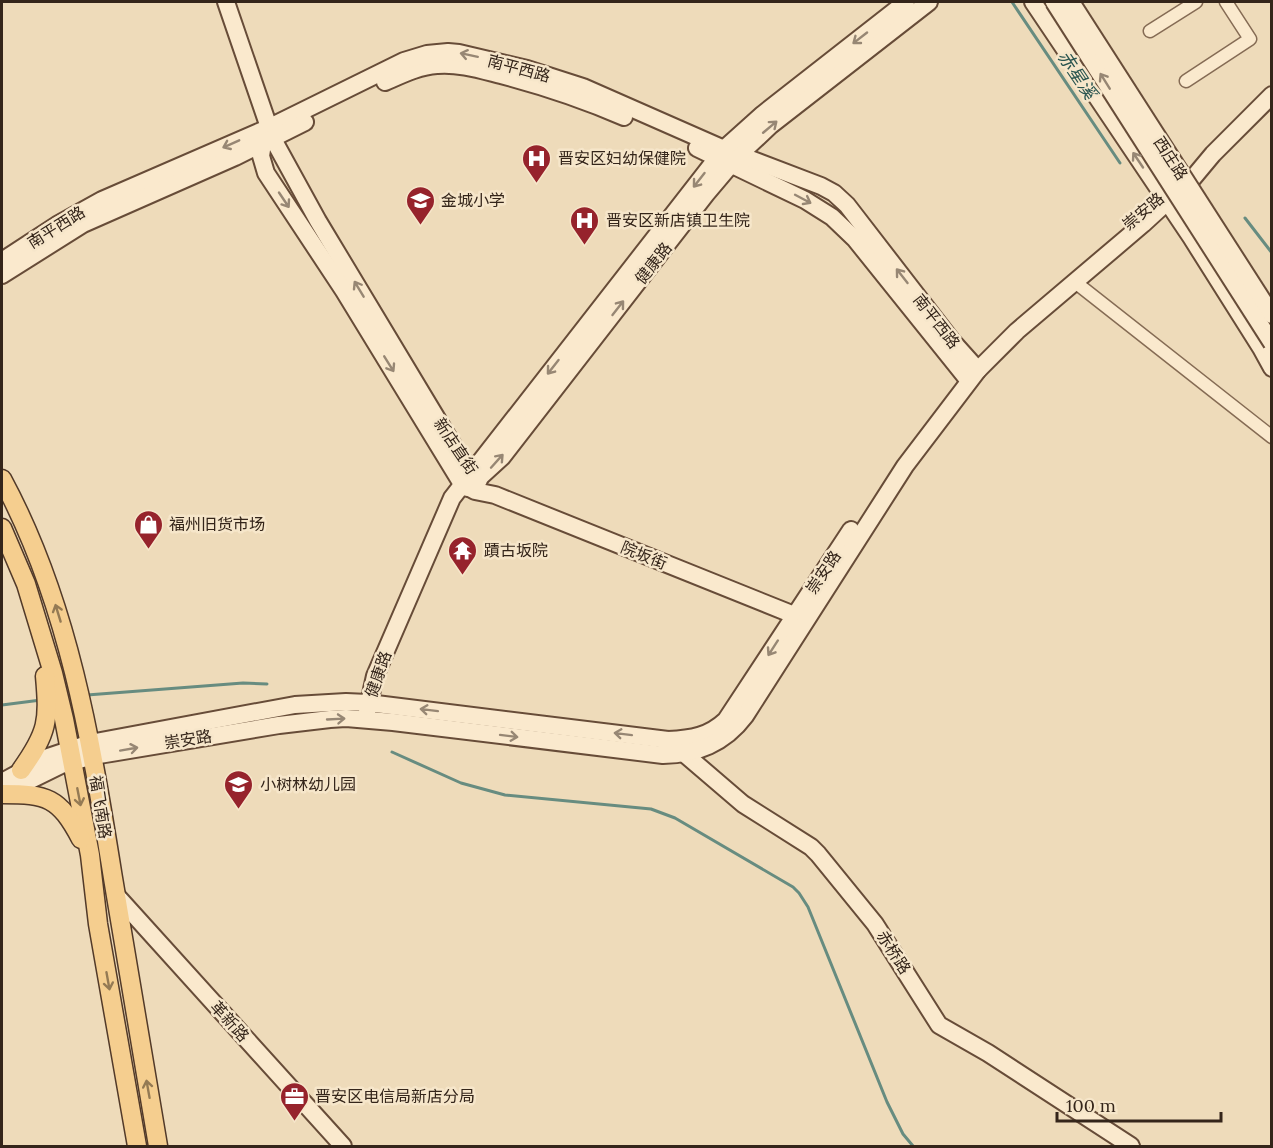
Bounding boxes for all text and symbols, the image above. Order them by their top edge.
one-way arrow [852,31,868,44]
water label: 赤星溪 [1053,46,1103,105]
one-way arrow [460,49,479,60]
street label: 南平西路 [485,50,553,86]
one-way arrow [1098,73,1110,90]
one-way arrow [762,120,777,134]
street label: 西庄路 [1150,132,1192,184]
one-way arrow [223,139,241,150]
hospital icon: 晋安区妇幼保健院 [521,142,553,184]
place label: 晋安区妇幼保健院 [558,148,686,168]
one-way arrow [1132,152,1144,168]
one-way arrow [692,172,705,188]
school or university icon: 金城小学 [404,184,436,226]
street label: 崇安路 [1118,188,1168,234]
place label: 金城小学 [441,190,505,210]
one-way arrow [278,191,290,208]
one-way arrow [794,193,811,205]
street label: 南平西路 [24,202,88,252]
hospital icon: 晋安区新店镇卫生院 [569,204,601,246]
place label: 晋安区新店镇卫生院 [606,210,750,230]
street label: 健康路 [630,238,676,288]
one-way arrow [895,268,908,284]
one-way arrow [353,281,365,298]
street label: 南平西路 [909,290,965,352]
one-way arrow [611,300,624,316]
one-way arrow [383,355,395,372]
one-way arrow [546,359,559,375]
street label: 新店直街 [430,414,482,478]
one-way arrow [490,454,504,469]
shop icon: 福州旧货市场 [132,508,164,550]
place label: 福州旧货市场 [169,514,265,534]
temple icon: 蹟古坂院 [447,534,479,576]
street label: 院坂街 [618,537,670,573]
place label: 蹟古坂院 [484,540,548,560]
street label: 崇安路 [801,547,845,597]
one-way arrow [52,604,63,623]
one-way arrow [767,639,779,656]
street label: 健康路 [361,648,395,700]
one-way arrow [420,704,440,715]
one-way arrow [325,713,345,724]
street label: 崇安路 [163,725,213,753]
one-way arrow [613,728,633,739]
one-way arrow [498,731,518,742]
one-way arrow [119,743,139,754]
school or university icon: 小树林幼儿园 [223,768,255,810]
street label: 福飞南路 [86,774,116,840]
place label: 小树林幼儿园 [260,774,356,794]
one-way arrow [74,786,85,806]
street label: 赤桥路 [873,926,915,978]
one-way arrow [103,971,114,991]
street label: 革新路 [207,996,253,1046]
one-way arrow [143,1079,154,1099]
office icon: 晋安区电信局新店分局 [278,1080,310,1122]
scale bar [1057,1085,1220,1123]
place label: 晋安区电信局新店分局 [315,1086,475,1106]
text: 100 m [1066,1094,1116,1117]

